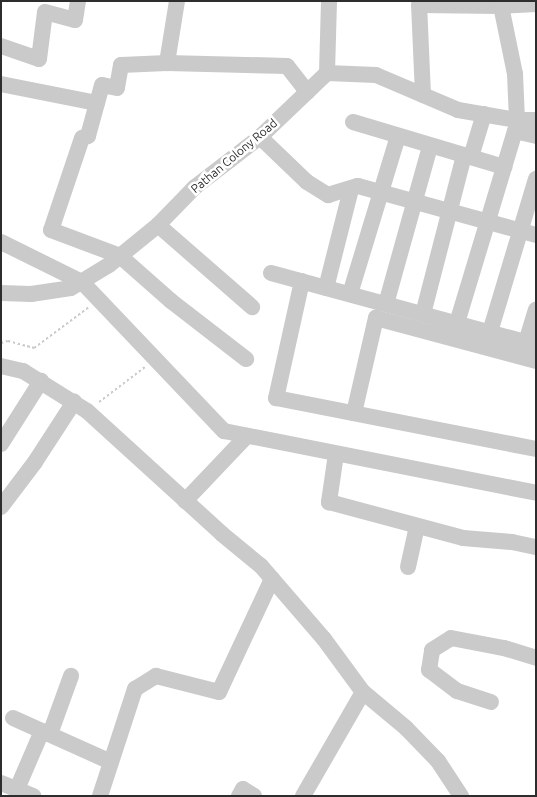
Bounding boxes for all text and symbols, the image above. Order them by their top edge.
street label: Pathan Colony Road [188,116,280,196]

